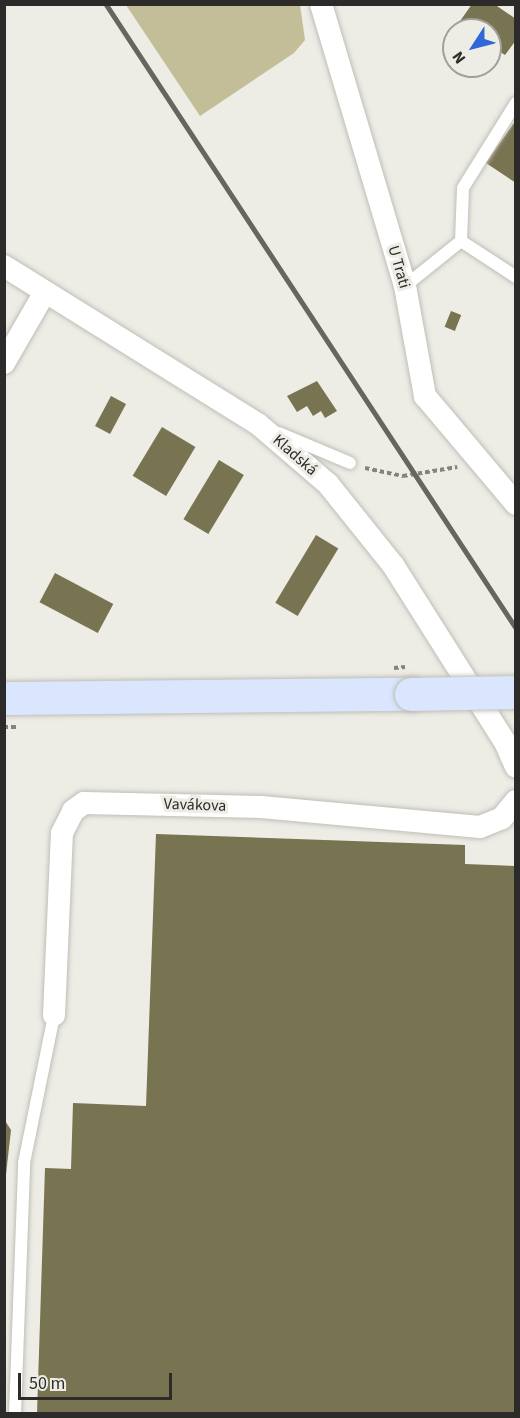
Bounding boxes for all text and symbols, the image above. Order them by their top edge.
north arrow [442,18,502,78]
text: N [447,47,471,68]
street label: U Trati [384,243,414,291]
street label: Kladská [269,430,321,480]
street label: Vavákova [163,794,227,816]
scale bar [21,1361,176,1399]
text: 50 m [29,1371,65,1396]

